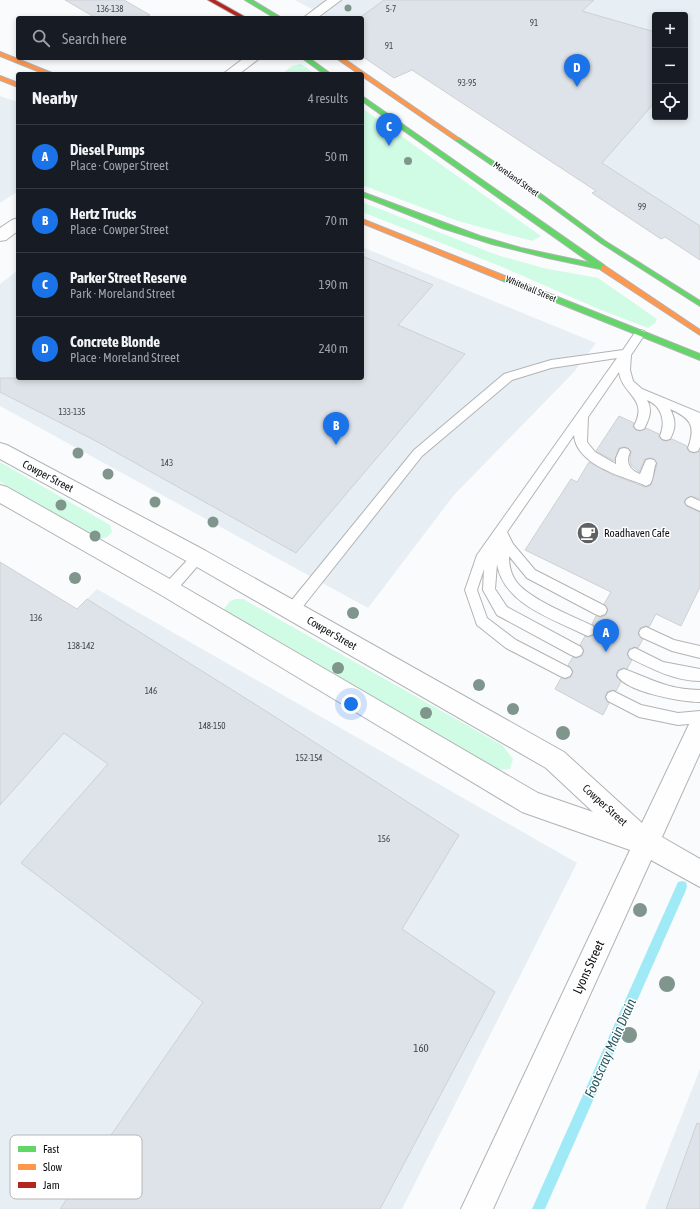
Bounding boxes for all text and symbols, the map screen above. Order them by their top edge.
house number: 136-138 [96,4,124,14]
house number: 5-7 [386,4,396,14]
map controls [652,12,688,120]
button: + [652,12,688,48]
search box [16,16,364,60]
house number: 91 [530,18,538,28]
icon: search [30,27,52,49]
text: Search here [62,30,127,47]
house number: 91 [385,41,393,51]
button: − [652,48,688,84]
pin: D [564,54,590,87]
house number: 93-95 [457,78,477,88]
button: locate [652,84,688,120]
text: Nearby [32,88,78,108]
text: 4 results [308,91,348,106]
pin: C [376,113,402,146]
text: Diesel Pumps [70,141,145,158]
text: A [42,149,48,164]
text: 50 m [325,149,348,164]
text: Place · Cowper Street [70,158,169,173]
street label: Moreland Street [491,160,541,199]
house number: 99 [638,202,646,212]
text: Hertz Trucks [70,205,136,222]
text: B [42,213,48,228]
text: 70 m [325,213,348,228]
text: Place · Cowper Street [70,222,169,237]
text: Parker Street Reserve [70,269,187,286]
street label: Whitehall Street [504,274,558,304]
text: C [42,277,48,292]
text: 190 m [319,277,348,292]
text: Park · Moreland Street [70,286,175,301]
text: Concrete Blonde [70,333,160,350]
text: D [41,341,49,356]
text: 240 m [319,341,348,356]
text: Place · Moreland Street [70,350,180,365]
house number: 133-135 [58,407,86,417]
pin: B [323,412,349,445]
street label: Cowper Street [21,458,75,494]
house number: 143 [161,458,173,468]
cafe icon: Roadhaven Cafe [575,520,601,546]
place label: Roadhaven Cafe [604,527,670,539]
house number: 136 [30,613,42,623]
street label: Cowper Street [305,614,359,652]
pin: A [593,619,619,652]
house number: 138-142 [67,641,95,651]
house number: 146 [145,686,157,696]
your location [341,694,361,714]
house number: 148-150 [198,721,226,731]
house number: 152-154 [295,753,323,763]
street label: Cowper Street [580,782,630,828]
house number: 156 [378,834,390,844]
street label: Lyons Street [570,938,607,996]
water label: Footscray Main Drain [581,996,639,1100]
house number: 160 [413,1042,429,1054]
legend [10,1135,142,1199]
text: Fast [43,1143,59,1155]
text: Slow [43,1161,62,1173]
text: Jam [43,1179,60,1191]

